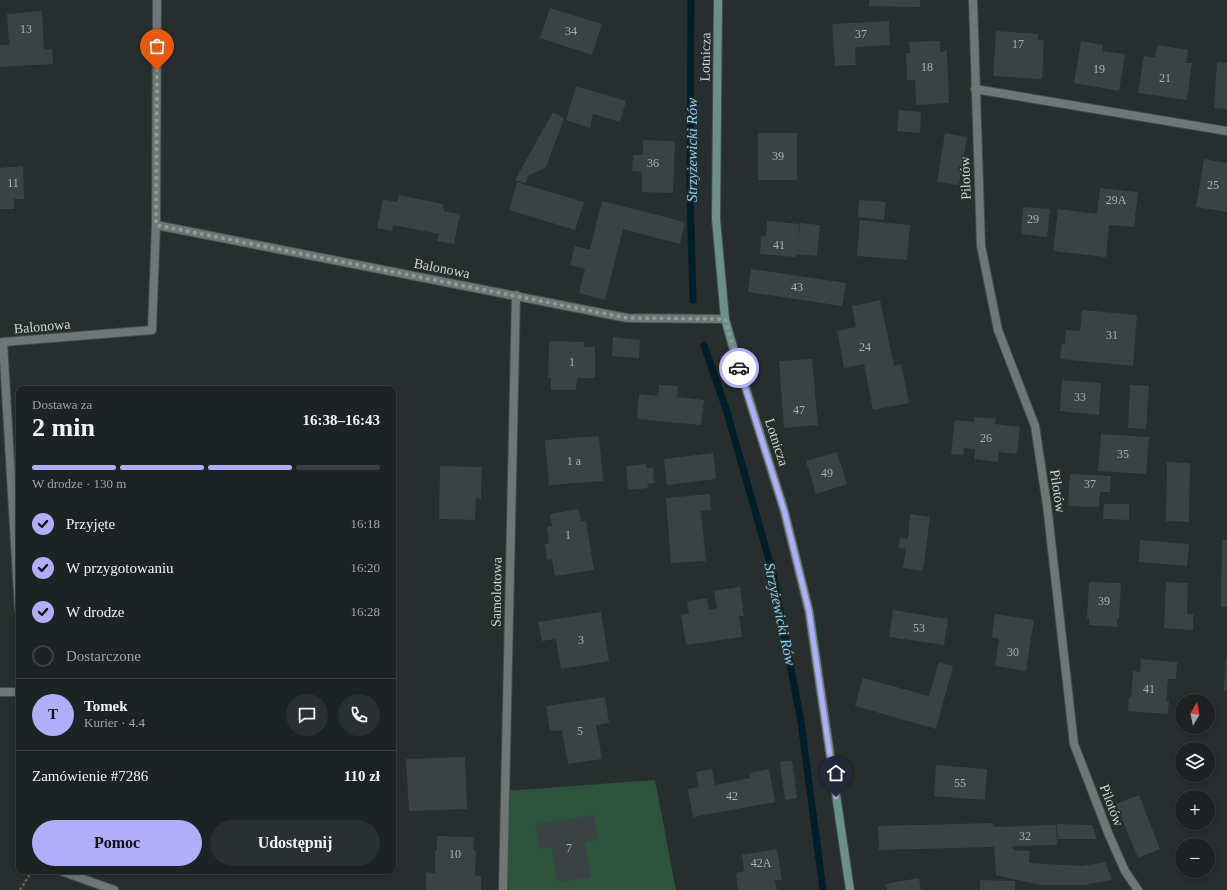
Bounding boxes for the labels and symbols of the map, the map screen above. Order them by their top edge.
house number: 13 [20,22,32,36]
house number: 34 [565,24,577,38]
house number: 37 [855,27,867,41]
pin [140,29,174,70]
street label: Lotnicza [698,32,713,82]
house number: 17 [1012,37,1024,51]
house number: 18 [921,60,933,74]
house number: 19 [1093,62,1105,76]
house number: 21 [1159,71,1171,85]
water label: Strzyżewicki Rów [684,98,700,202]
house number: 39 [772,149,784,163]
street label: Pilotów [957,155,974,200]
house number: 36 [647,156,659,170]
house number: 11 [7,176,19,190]
house number: 25 [1207,178,1219,192]
house number: 29A [1106,193,1127,207]
house number: 29 [1027,212,1039,226]
house number: 41 [773,238,785,252]
street label: Balonowa [413,256,472,281]
house number: 43 [791,280,803,294]
street label: Balonowa [13,316,72,336]
house number: 31 [1106,328,1118,342]
house number: 24 [859,340,871,354]
courier [719,348,759,388]
house number: 1 [569,355,575,369]
house number: 33 [1074,390,1086,404]
house number: 47 [793,403,805,417]
street label: Lotnicza [762,417,791,469]
house number: 26 [980,431,992,445]
house number: 35 [1117,447,1129,461]
house number: 1 a [567,454,582,468]
house number: 49 [821,466,833,480]
street label: Pilotów [1047,468,1068,515]
house number: 37 [1084,477,1096,491]
house number: 1 [565,528,571,542]
street label: Samolotowa [488,556,505,627]
water label: Strzyżewicki Rów [761,561,799,667]
house number: 39 [1098,594,1110,608]
house number: 53 [913,621,925,635]
house number: 3 [578,633,584,647]
house number: 30 [1007,645,1019,659]
house number: 41 [1143,682,1155,696]
north arrow [1175,694,1215,734]
house number: 5 [577,724,583,738]
pin [819,756,853,797]
house number: 55 [954,776,966,790]
street label: Pilotów [1097,782,1127,829]
house number: 42 [726,789,738,803]
house number: 32 [1019,829,1031,843]
house number: 7 [566,841,572,855]
house number: 10 [449,847,461,861]
house number: 42A [751,856,772,870]

